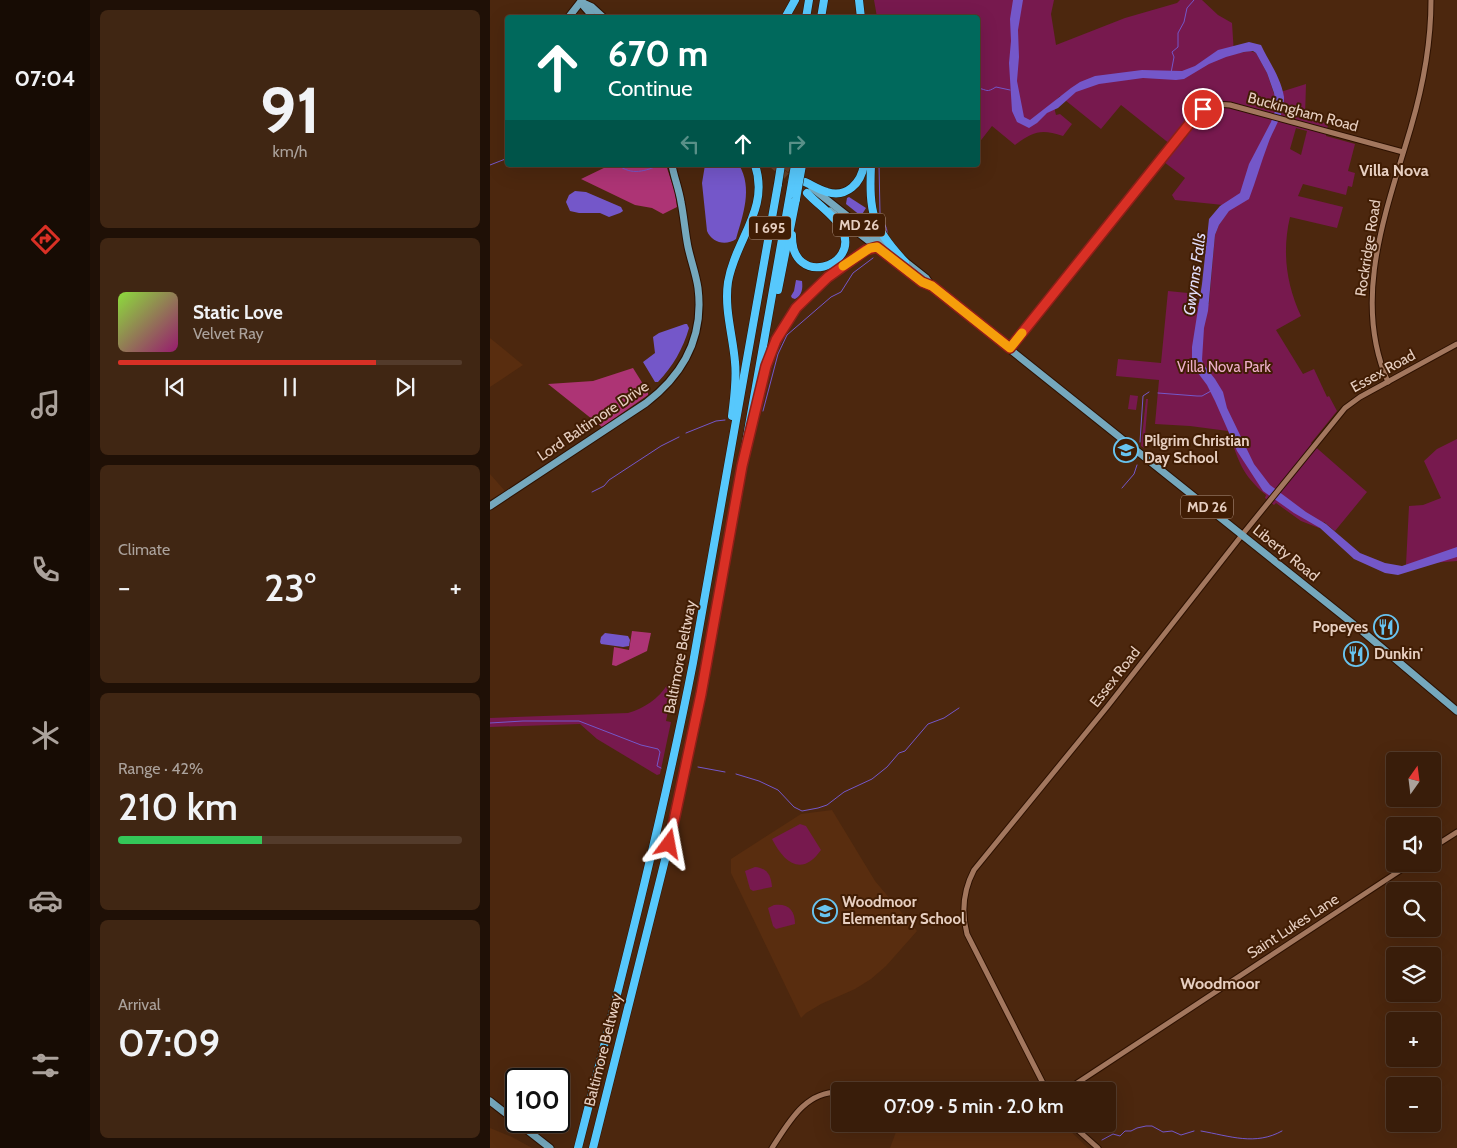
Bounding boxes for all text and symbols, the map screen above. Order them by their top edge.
text: 670 m [608,32,708,75]
icon: ahead [525,35,590,100]
text: 07:04 [15,65,75,92]
text: 91 [260,70,320,149]
text: Continue [608,75,693,102]
pin [1182,88,1224,130]
street label: Buckingham Road [1246,89,1360,135]
icon: arrive [1189,95,1217,123]
icon: left [676,130,704,158]
icon: ahead [729,130,757,158]
icon: right [782,130,810,158]
text: km/h [272,142,308,161]
district label: Villa Nova [1359,161,1429,180]
street label: Rockridge Road [1351,198,1385,298]
road number: MD 26 [833,214,885,236]
road number: I 695 [749,217,791,240]
icon: directions [28,222,63,257]
water label: Gwynns Falls [1179,232,1210,317]
text: Static Love [193,301,283,324]
text: Velvet Ray [193,324,264,343]
street label: Essex Road [1347,346,1419,396]
park label: Villa Nova Park [1177,358,1271,376]
icon: previous [161,373,189,401]
icon: pause [276,373,304,401]
icon: next [391,373,419,401]
street label: Lord Baltimore Drive [534,377,652,465]
icon: music [28,387,63,422]
place label: Pilgrim Christian Day School [1144,432,1250,467]
school or university icon: Pilgrim Christian Day School [1113,437,1139,463]
road number: MD 26 [1181,496,1233,518]
street label: Liberty Road [1249,521,1323,585]
text: Climate [118,540,170,559]
icon: phone [28,552,63,587]
text: 23° [264,564,316,611]
text: − [118,570,130,604]
text: + [450,570,462,604]
street label: Baltimore Beltway [660,598,700,715]
restaurant icon: Popeyes [1373,614,1399,640]
place label: Popeyes [1313,618,1368,636]
restaurant icon: Dunkin' [1343,641,1369,667]
street label: Essex Road [1086,643,1144,711]
place label: Dunkin' [1374,645,1423,663]
icon: climate [28,718,63,753]
north arrow [1386,752,1441,808]
map controls [1386,752,1441,1132]
text: Range · 42% [118,759,203,778]
text: 210 km [118,783,238,830]
position arrow [642,817,694,869]
button: sound [1386,817,1441,872]
button: search [1386,882,1441,937]
icon: car [28,883,63,918]
street label: Saint Lukes Lane [1244,890,1342,962]
place label: Woodmoor Elementary School [842,893,965,928]
school or university icon: Woodmoor Elementary School [812,898,838,924]
button: layers [1386,947,1441,1002]
district label: Woodmoor [1180,974,1261,993]
street label: Baltimore Beltway [580,991,626,1108]
text: Arrival [118,995,161,1014]
button: + [1386,1012,1441,1067]
text: 07:09 [118,1019,220,1066]
icon: filters [28,1048,63,1083]
speed limit sign: 100 [505,1068,570,1133]
button: − [1386,1077,1441,1132]
text: 07:09 · 5 min · 2.0 km [883,1095,1064,1118]

